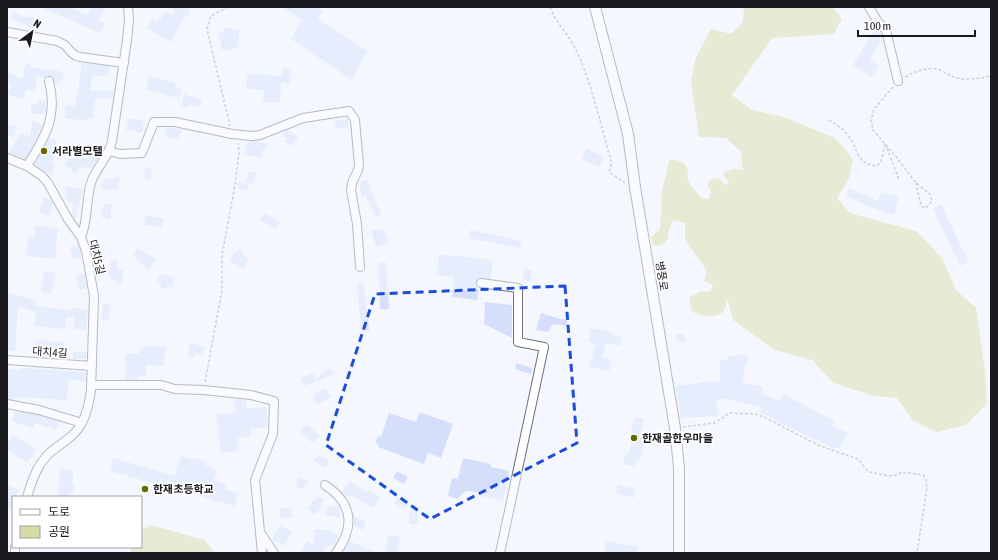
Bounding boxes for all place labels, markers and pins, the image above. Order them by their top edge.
place label: 서라별모텔 [52,145,103,157]
marker: 서라별모텔 [39,146,49,156]
place label: 한재골한우마을 [642,432,713,444]
marker: 한재골한우마을 [629,433,639,443]
place label: 한재초등학교 [153,483,214,495]
marker: 한재초등학교 [140,484,150,494]

